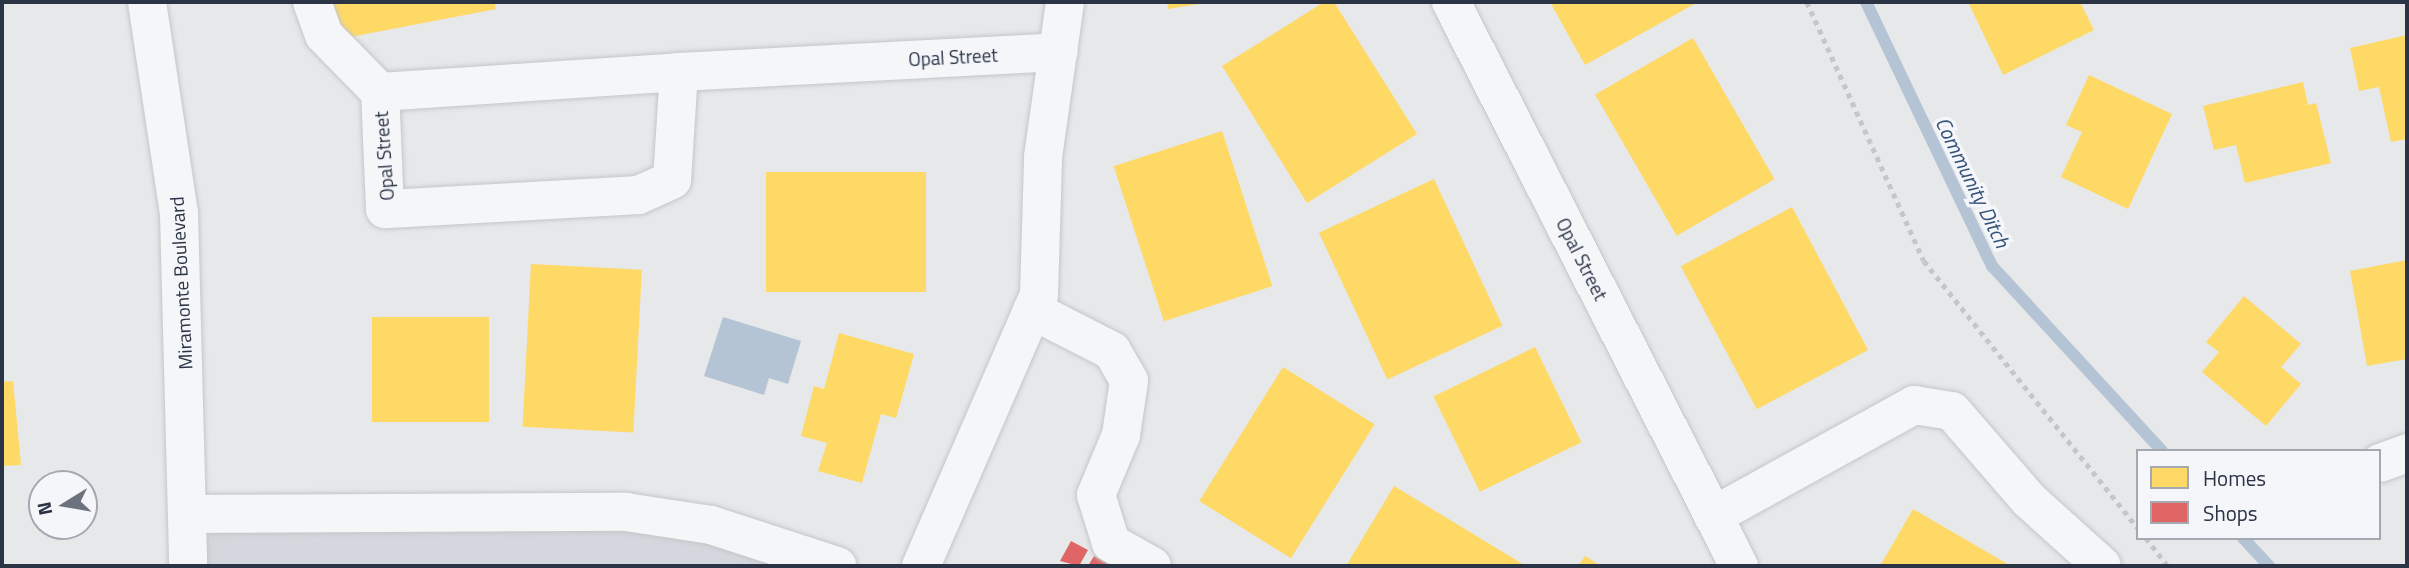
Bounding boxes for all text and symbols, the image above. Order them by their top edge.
street label: Opal Street [908,43,998,71]
street label: Opal Street [370,111,398,201]
water label: Community Ditch [1931,113,2015,251]
street label: Miramonte Boulevard [165,196,197,370]
street label: Opal Street [1551,214,1613,304]
legend [2136,449,2381,540]
text: Homes [2203,462,2266,494]
north arrow [28,470,98,540]
text: Shops [2203,497,2258,529]
text: N [28,499,59,518]

